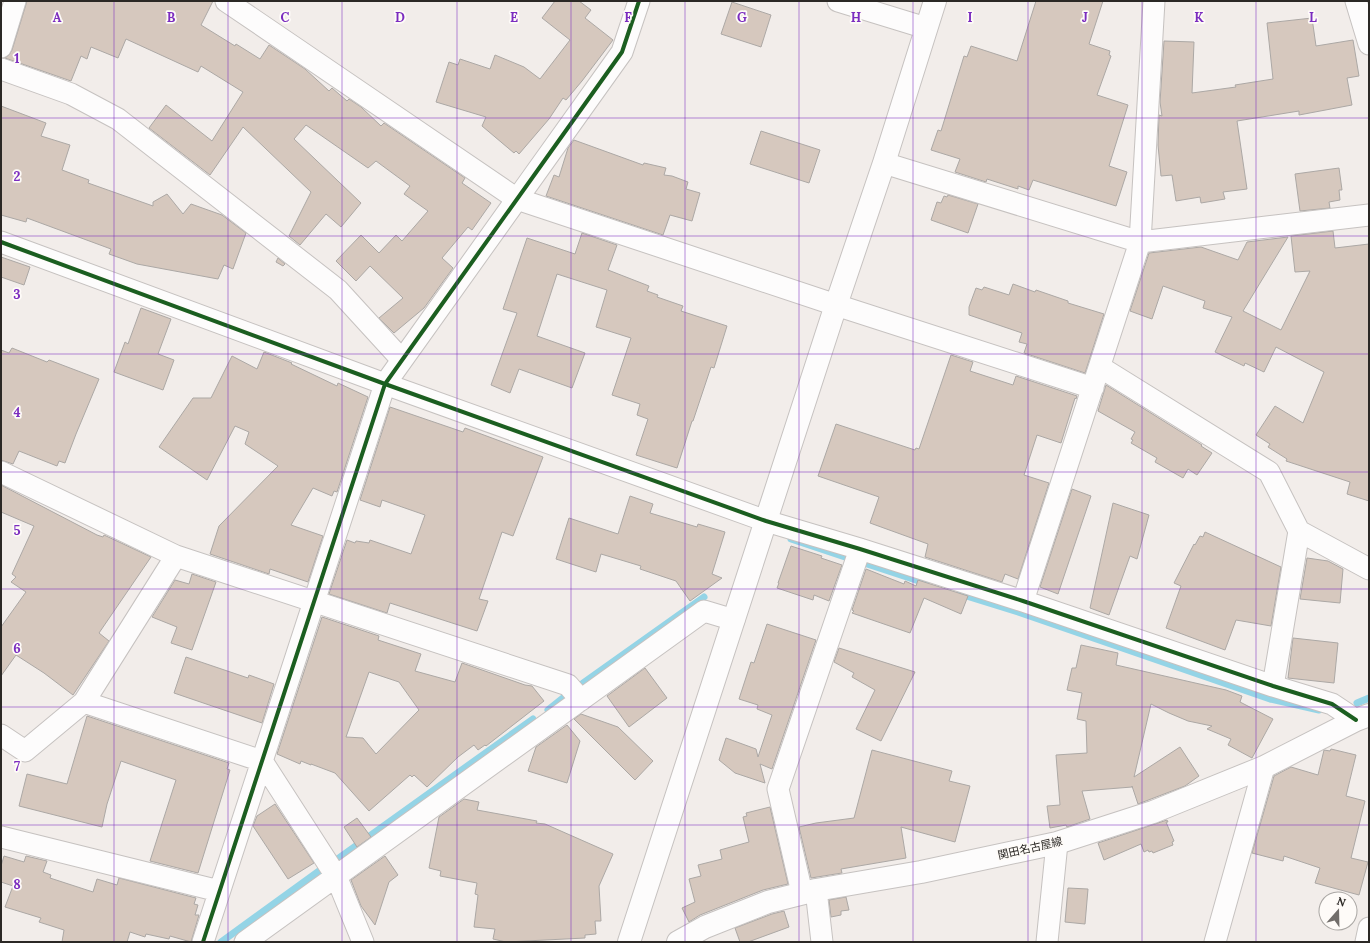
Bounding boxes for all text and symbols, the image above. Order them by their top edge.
text: A [53,9,62,26]
text: B [167,9,176,26]
text: C [281,9,290,26]
text: D [395,9,405,26]
text: E [510,9,518,26]
text: F [624,9,632,26]
text: G [737,9,747,26]
text: H [851,9,861,26]
text: I [967,9,973,26]
text: J [1082,9,1088,26]
text: K [1194,9,1204,26]
text: L [1309,9,1317,26]
text: 1 [14,50,20,67]
text: 2 [14,168,21,185]
text: 3 [13,286,21,303]
text: 4 [13,404,21,421]
text: 5 [13,522,21,539]
text: 6 [13,640,21,657]
text: 7 [14,758,20,775]
street label: 関田名古屋線 [996,834,1064,862]
text: 8 [13,876,21,893]
north arrow [1318,891,1358,931]
text: N [1335,894,1348,910]

